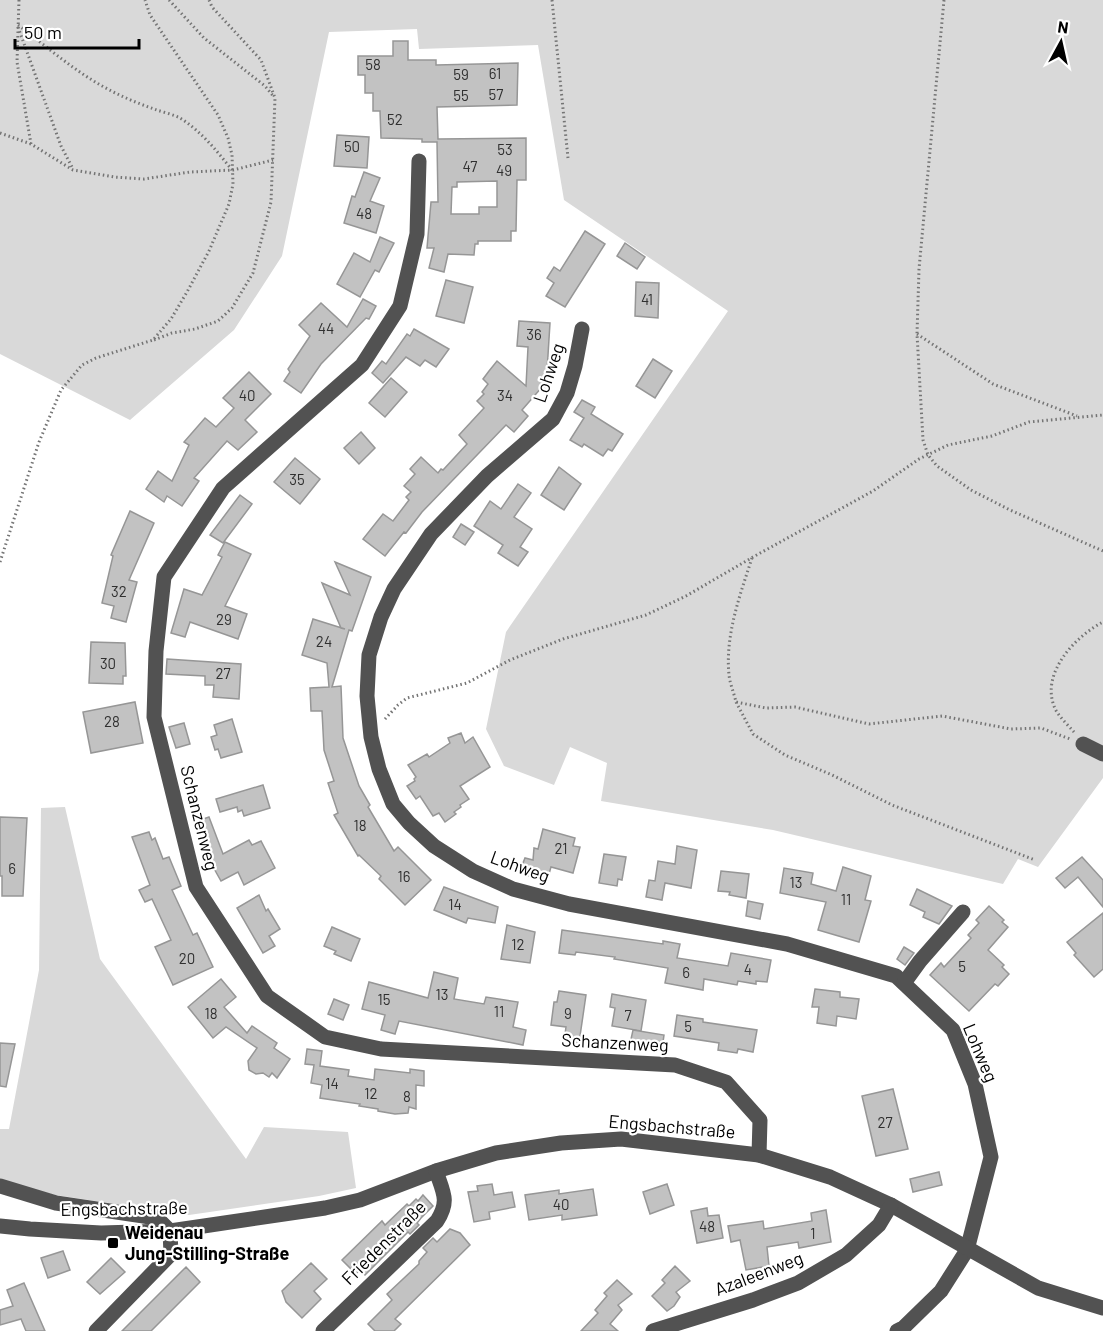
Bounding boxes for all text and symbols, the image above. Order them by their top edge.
scale bar [15,12,140,50]
north arrow [1031,12,1091,72]
text: N [1057,17,1070,37]
text: 50 m [24,21,62,43]
house number: 58 [365,55,381,73]
house number: 61 [489,64,501,82]
house number: 59 [453,65,469,83]
house number: 57 [489,85,503,103]
house number: 55 [453,86,469,104]
house number: 52 [387,110,403,128]
house number: 50 [344,137,360,155]
house number: 53 [497,140,513,158]
house number: 47 [463,157,477,175]
house number: 49 [496,161,512,179]
house number: 48 [356,204,372,222]
house number: 41 [641,290,653,308]
house number: 44 [318,319,334,337]
house number: 36 [526,325,542,343]
street label: Lohweg [528,340,568,405]
house number: 40 [239,386,255,404]
house number: 34 [497,386,513,404]
house number: 35 [289,470,305,488]
house number: 32 [111,582,127,600]
house number: 29 [216,610,232,628]
house number: 24 [316,632,332,650]
house number: 30 [100,654,116,672]
house number: 27 [215,664,231,682]
house number: 28 [104,712,120,730]
street label: Schanzenweg [176,763,224,873]
house number: 18 [353,816,367,834]
house number: 21 [554,839,568,857]
street label: Lohweg [488,845,553,887]
house number: 6 [8,859,16,877]
house number: 16 [398,867,410,885]
house number: 13 [790,873,802,891]
house number: 11 [841,890,851,908]
house number: 14 [448,895,462,913]
house number: 12 [511,935,525,953]
house number: 20 [179,949,195,967]
house number: 5 [958,957,966,975]
house number: 4 [744,960,752,978]
house number: 6 [682,963,690,981]
house number: 13 [436,985,448,1003]
house number: 15 [378,990,390,1008]
house number: 11 [494,1002,504,1020]
house number: 18 [204,1004,218,1022]
house number: 9 [564,1004,572,1022]
house number: 7 [624,1006,632,1024]
house number: 5 [684,1017,692,1035]
street label: Lohweg [959,1020,1003,1085]
street label: Schanzenweg [561,1028,669,1056]
house number: 14 [325,1074,339,1092]
house number: 12 [364,1084,378,1102]
house number: 8 [403,1087,411,1105]
street label: Engsbachstraße [608,1109,736,1143]
house number: 27 [877,1113,893,1131]
street label: Friedenstraße [336,1195,430,1289]
house number: 40 [553,1195,569,1213]
street label: Engsbachstraße [60,1196,188,1220]
house number: 48 [699,1217,715,1235]
place label: Weidenau Jung-Stilling-Straße [125,1221,289,1264]
house number: 1 [810,1224,816,1242]
marker: Weidenau Jung-Stilling-Straße [106,1236,120,1250]
street label: Azaleenweg [711,1246,806,1300]

